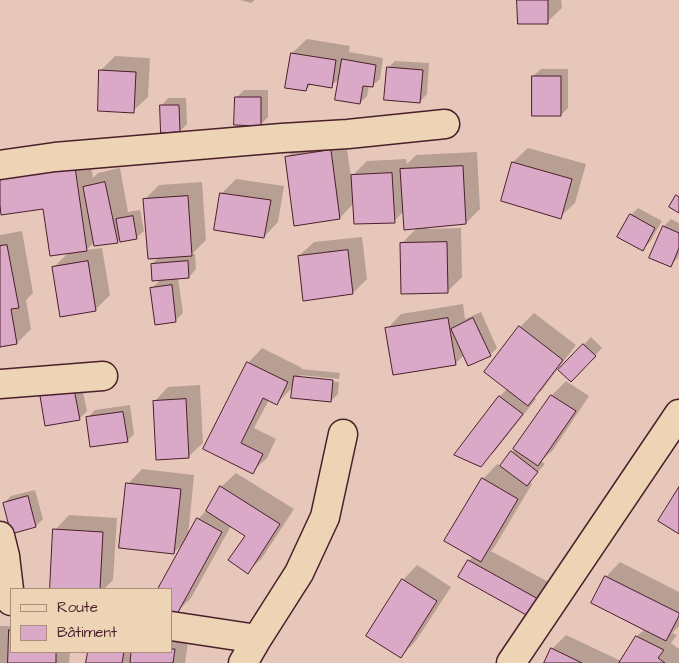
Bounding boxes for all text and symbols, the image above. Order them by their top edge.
legend [10,588,172,653]
text: Route [57,597,98,618]
text: Bâtiment [57,622,117,643]

